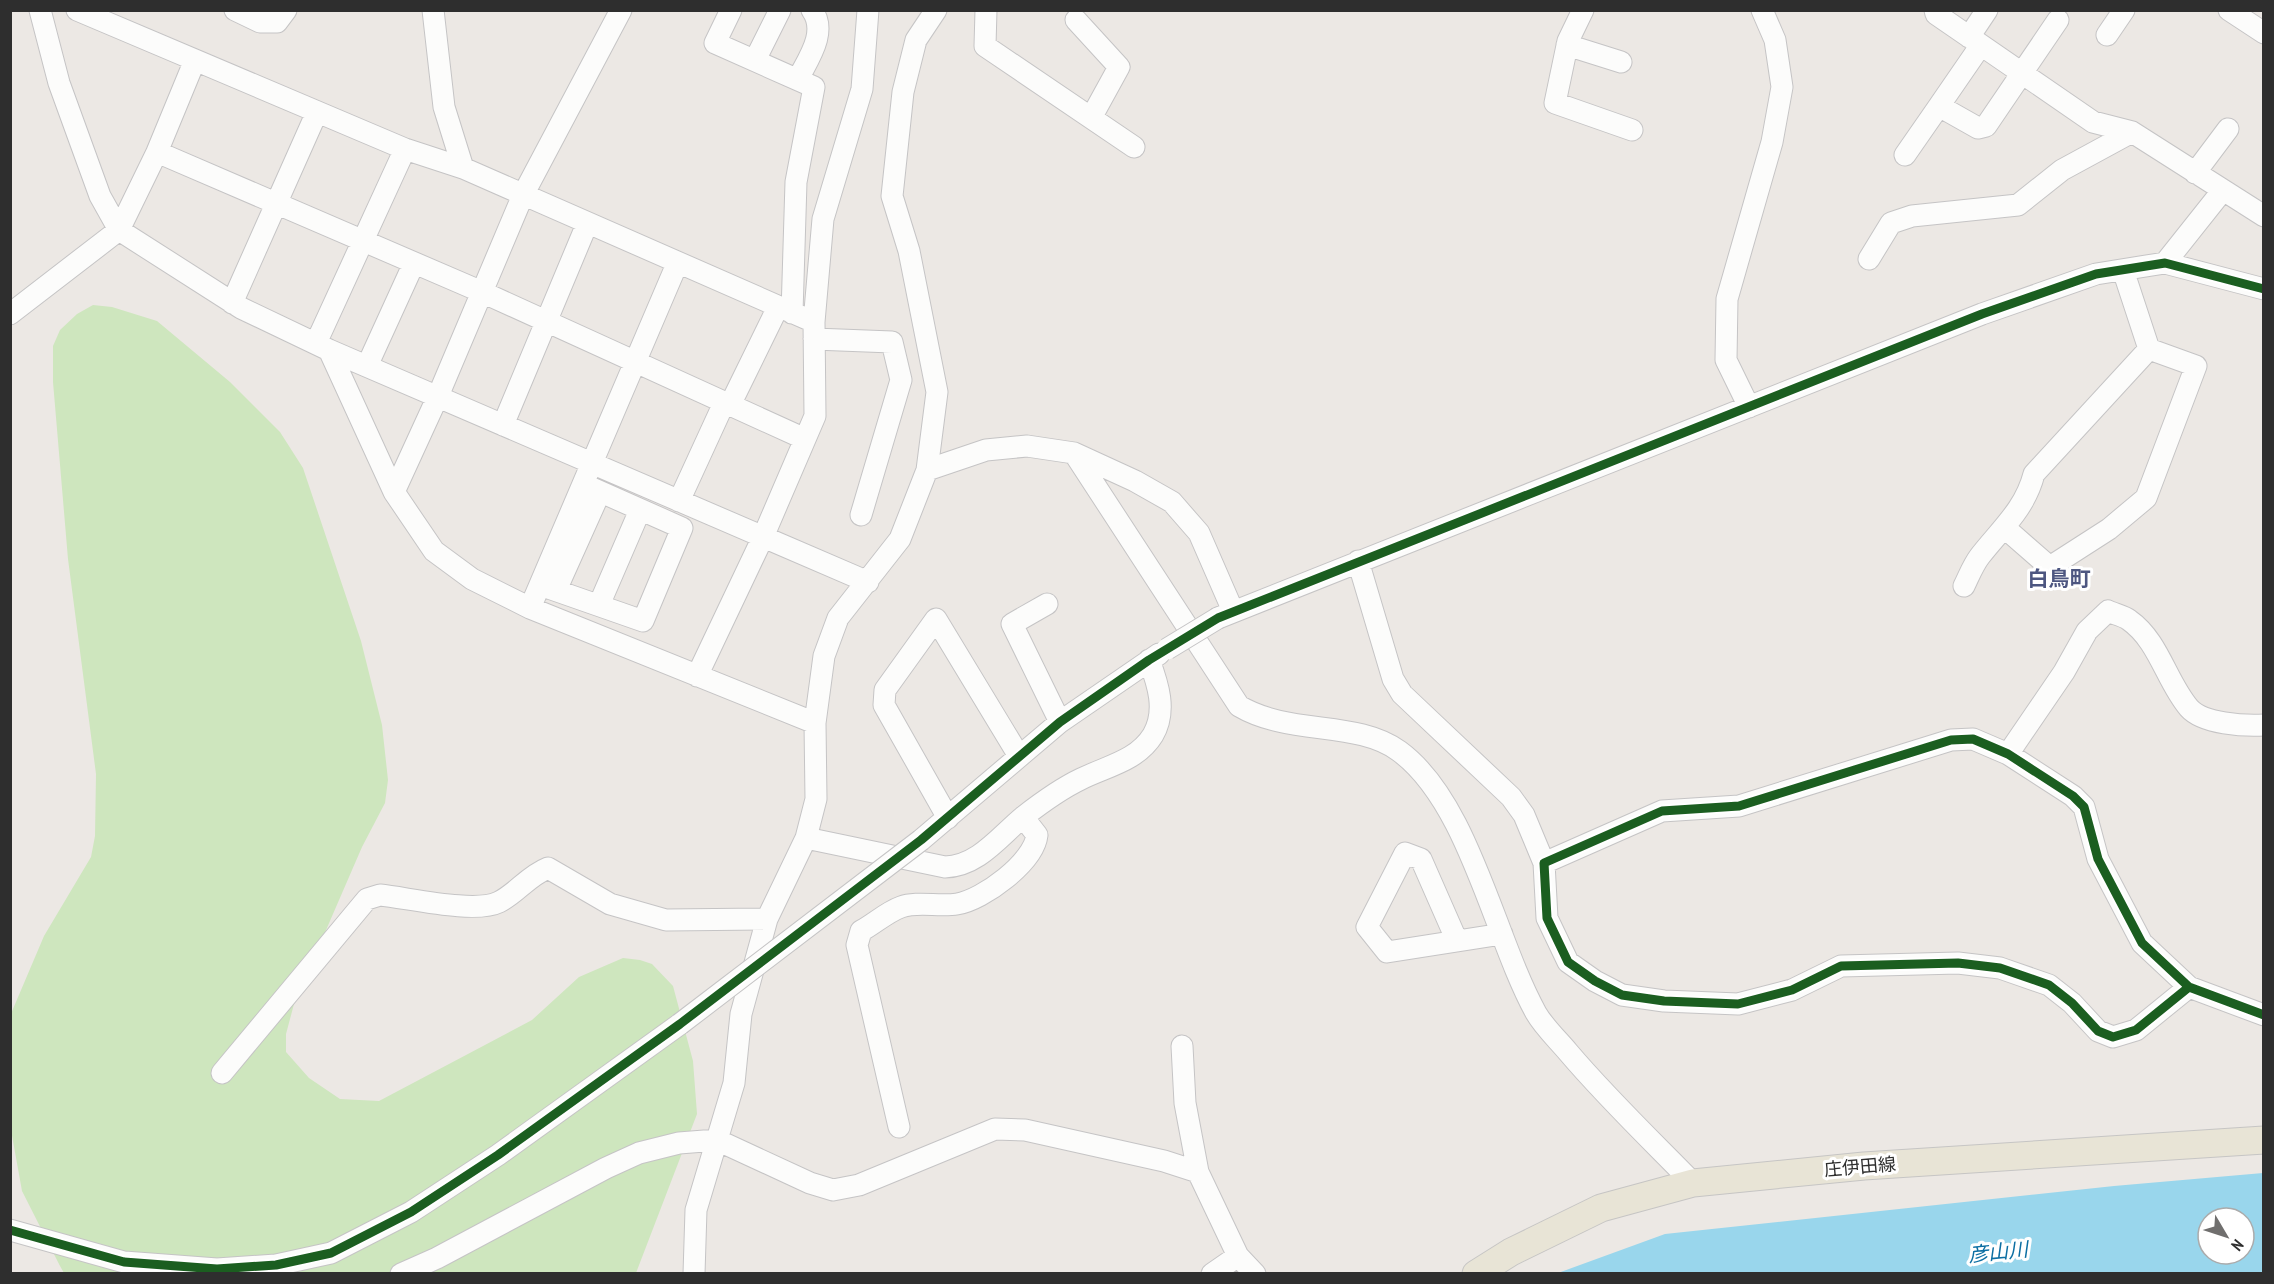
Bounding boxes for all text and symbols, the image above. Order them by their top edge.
district label: 白鳥町 [2028,565,2091,592]
street label: 庄伊田線 [1823,1152,1897,1181]
north arrow [2196,1206,2256,1266]
water label: 彦山川 [1967,1236,2031,1268]
text: N [2227,1236,2248,1255]

